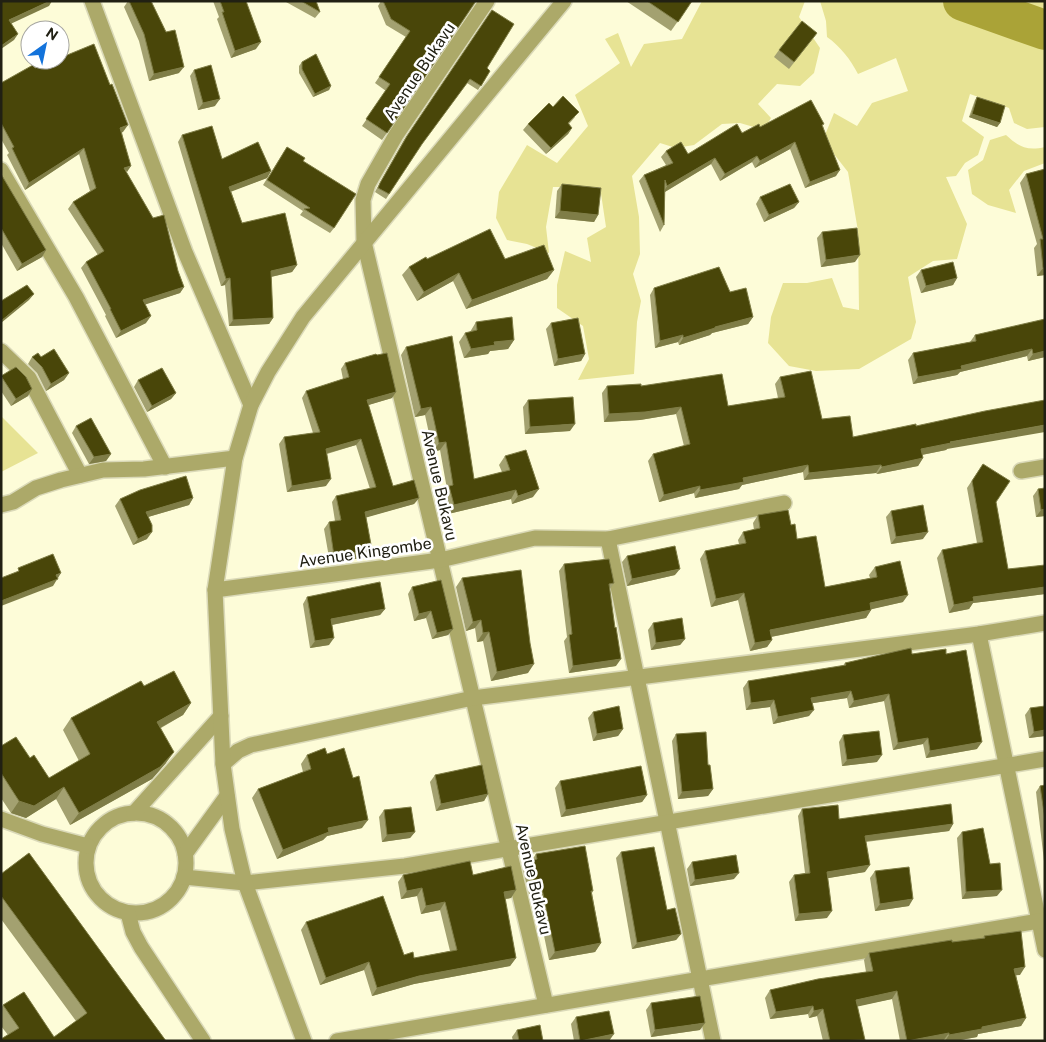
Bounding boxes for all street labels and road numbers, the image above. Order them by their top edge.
street label: Avenue Bukavu [380,19,459,124]
street label: Avenue Bukavu [417,428,462,543]
street label: Avenue Kingombe [297,534,433,571]
street label: Avenue Bukavu [511,822,556,937]

